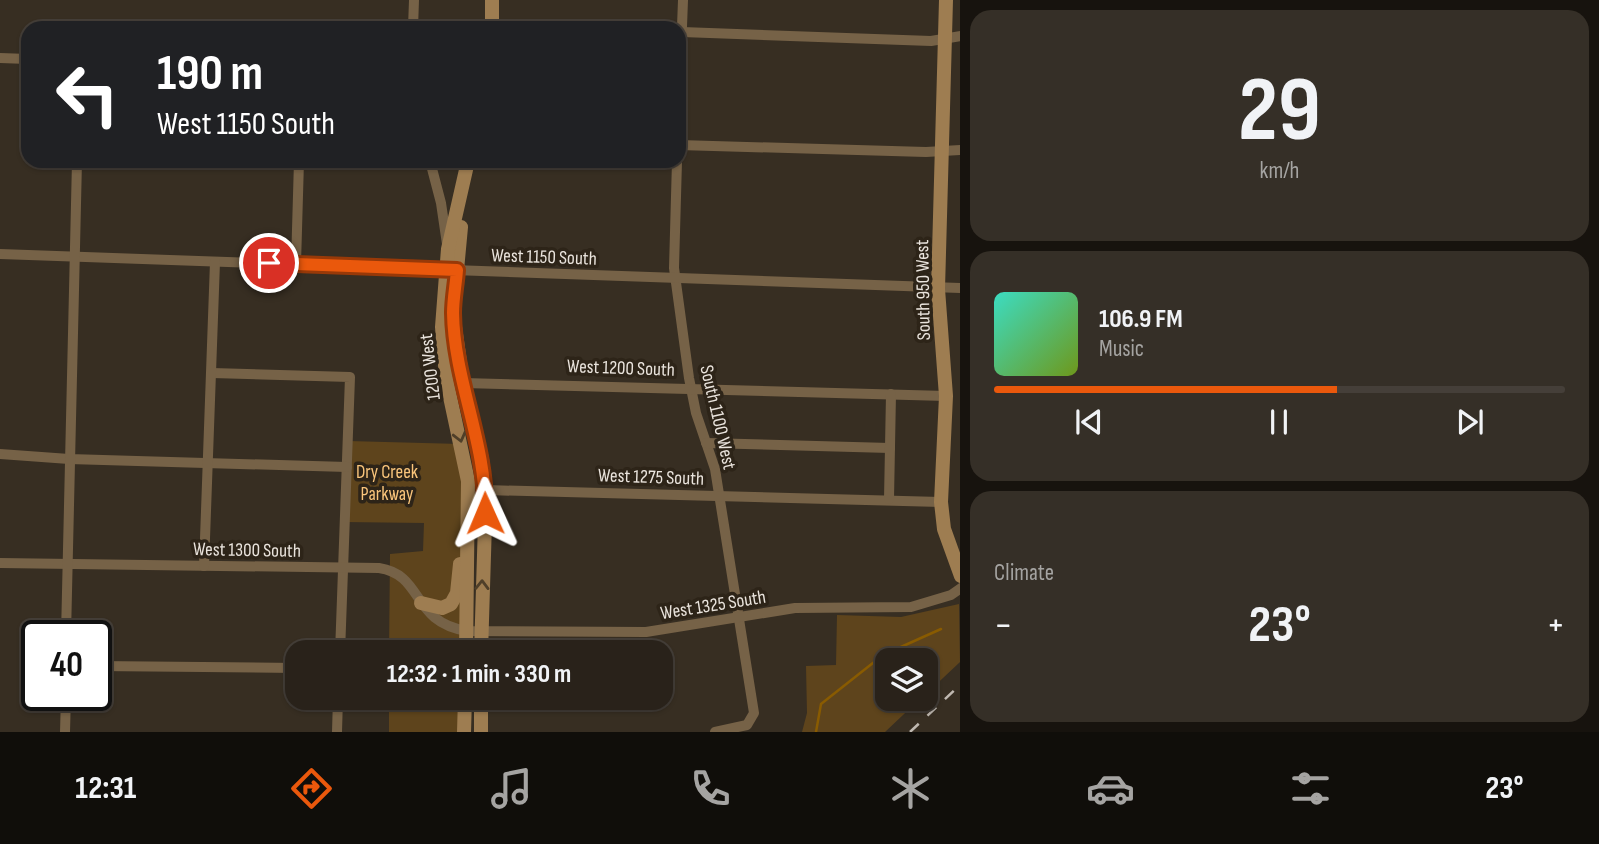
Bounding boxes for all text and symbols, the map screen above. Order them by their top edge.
text: 190 m [157,45,263,104]
icon: left [42,49,133,140]
text: 29 [1238,57,1321,166]
text: West 1150 South [157,105,335,144]
text: km/h [1260,157,1299,185]
pin [239,233,299,293]
street label: South 950 West [911,239,936,341]
icon: arrive [250,244,288,282]
street label: West 1150 South [491,244,597,271]
text: 106.9 FM [1099,304,1183,335]
street label: 1200 West [415,332,446,401]
text: Music [1099,335,1144,363]
street label: West 1200 South [567,355,675,382]
street label: South 1100 West [694,363,741,472]
icon: previous [1070,403,1108,441]
icon: pause [1260,403,1298,441]
icon: next [1451,403,1489,441]
one-way arrow [452,431,466,443]
park label: Dry Creek Parkway [356,461,419,506]
street label: West 1275 South [598,464,704,491]
position arrow [448,476,522,550]
street label: West 1300 South [193,538,301,563]
text: Climate [994,559,1054,587]
one-way arrow [475,579,490,590]
street label: West 1325 South [659,586,768,625]
text: 23° [1248,594,1311,657]
text: − [994,603,1013,648]
text: + [1546,603,1565,648]
speed limit sign: 40 [21,620,112,711]
map controls [875,648,938,711]
button: layers [875,648,938,711]
text: 12:32 · 1 min · 330 m [387,659,571,690]
icon: directions [287,764,336,813]
icon: music [487,764,536,813]
icon: phone [686,764,735,813]
icon: climate [886,764,935,813]
icon: car [1086,764,1135,813]
icon: filters [1286,764,1335,813]
text: 12:31 [75,769,136,808]
text: 23° [1485,769,1524,808]

